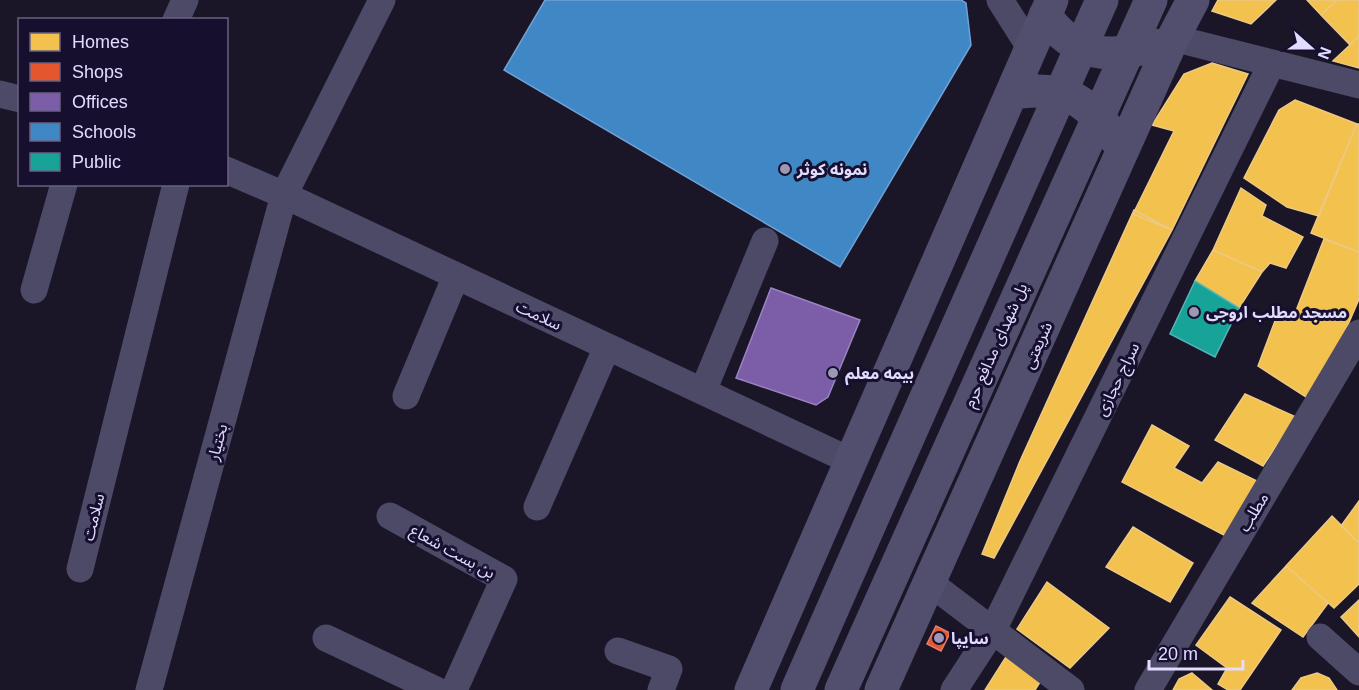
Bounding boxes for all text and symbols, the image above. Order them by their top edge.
legend [18,18,228,186]
north arrow [1281,18,1341,78]
text: Homes [72,32,129,52]
text: N [1315,45,1335,62]
text: Shops [72,62,123,82]
text: Offices [72,92,128,112]
text: Schools [72,122,136,142]
text: Public [72,152,121,172]
place label: نمونه کوثر [796,161,867,179]
marker: نمونه کوثر [778,162,792,176]
street label: پل شهدای مدافع حرم [960,280,1034,412]
street label: سلامت [513,298,564,333]
place label: مسجد مطلب اروجی [1206,304,1347,322]
marker: مسجد مطلب اروجی [1187,305,1201,319]
street label: شریعتی [1020,319,1056,372]
street label: سراج حجازی [1092,340,1146,420]
place label: بیمه معلم [845,365,914,386]
marker: بیمه معلم [826,366,840,380]
street label: بختیار [204,422,231,463]
street label: مطلب [1235,490,1272,535]
street label: سلامت [79,492,108,542]
street label: بن بست شعاع [406,521,498,585]
place label: سایپا [951,630,989,649]
marker: سایپا [932,631,946,645]
scale bar [1149,633,1244,671]
text: 20 m [1158,644,1198,664]

